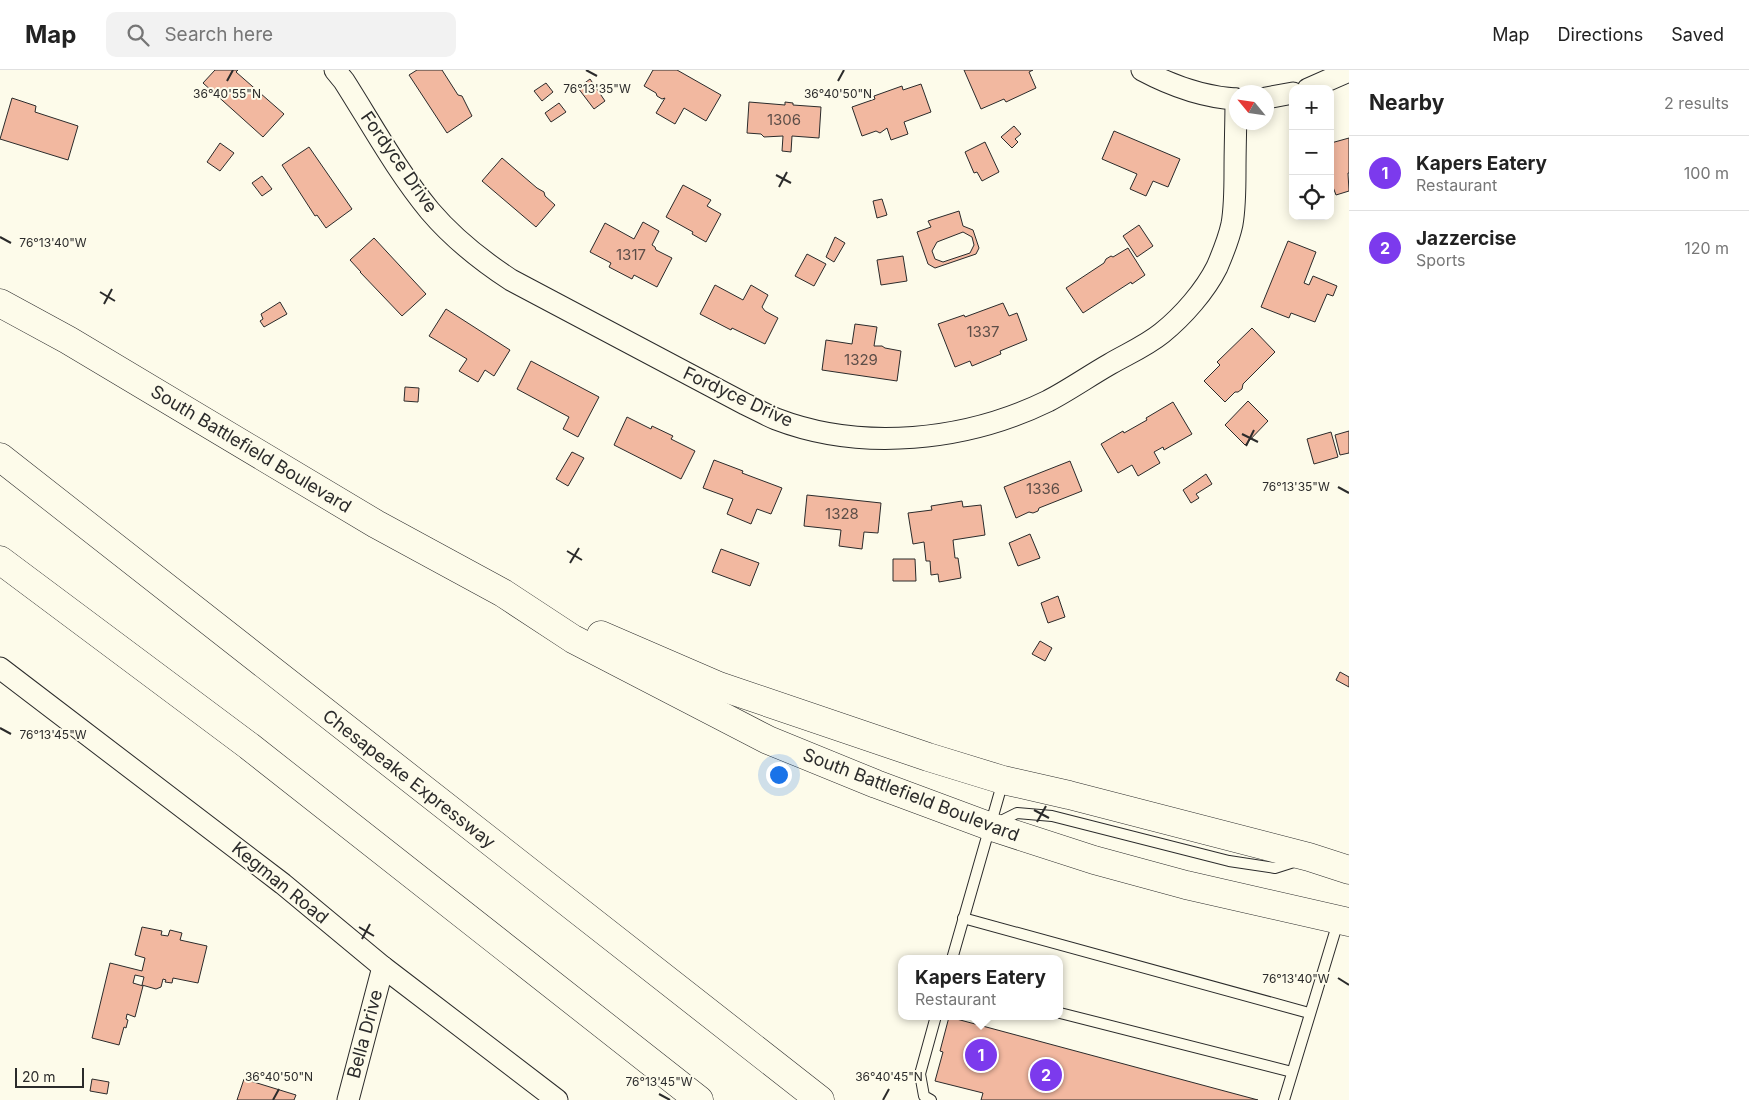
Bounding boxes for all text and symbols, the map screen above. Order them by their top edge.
search box [106,12,456,57]
text: Map [25,20,76,49]
icon: search [124,21,152,49]
text: Search here [164,23,273,46]
text: Map [1492,24,1530,45]
text: Directions [1558,24,1643,45]
text: Saved [1671,24,1724,45]
text: 76°13'35"W [563,81,631,96]
north arrow [1229,85,1274,130]
map controls [1289,85,1334,220]
button: + [1289,85,1334,130]
text: 36°40'55"N [193,86,261,101]
text: 36°40'50"N [804,86,872,101]
text: Nearby [1369,90,1444,115]
text: 2 results [1664,93,1729,113]
street label: Fordyce Drive [357,107,442,216]
house number: 1306 [767,110,801,129]
button: − [1289,130,1334,175]
text: Kapers Eatery [1416,152,1547,175]
text: 1 [1382,163,1388,183]
text: 100 m [1684,163,1729,183]
button: locate [1289,175,1334,220]
text: Restaurant [1416,175,1497,195]
text: Jazzercise [1416,227,1516,250]
text: 76°13'40"W [19,235,87,250]
text: 2 [1380,238,1390,258]
text: 120 m [1684,238,1729,258]
house number: 1317 [616,245,646,264]
text: Sports [1416,250,1465,270]
house number: 1337 [966,322,1000,341]
house number: 1329 [844,350,878,369]
street label: Fordyce Drive [680,362,796,431]
street label: South Battlefield Boulevard [147,380,355,517]
house number: 1336 [1026,479,1060,498]
text: 76°13'35"W [1262,479,1330,494]
house number: 1328 [825,504,859,523]
street label: Chesapeake Expressway [319,705,500,852]
text: 76°13'45"W [19,727,87,742]
street label: South Battlefield Boulevard [800,744,1022,846]
your location [766,762,792,788]
street label: Kegman Road [228,837,333,928]
popup [898,955,1063,1020]
text: Kapers Eatery [915,966,1046,989]
text: 76°13'40"W [1262,971,1330,986]
street label: Bella Drive [343,987,386,1080]
text: Restaurant [915,989,996,1009]
pin: 1 [965,1036,997,1074]
pin: 2 [1030,1056,1062,1094]
scale bar [15,1065,84,1088]
text: 20 m [22,1068,56,1085]
text: 36°40'50"N [245,1069,313,1084]
text: 36°40'45"N [855,1069,923,1084]
text: 76°13'45"W [625,1074,693,1089]

